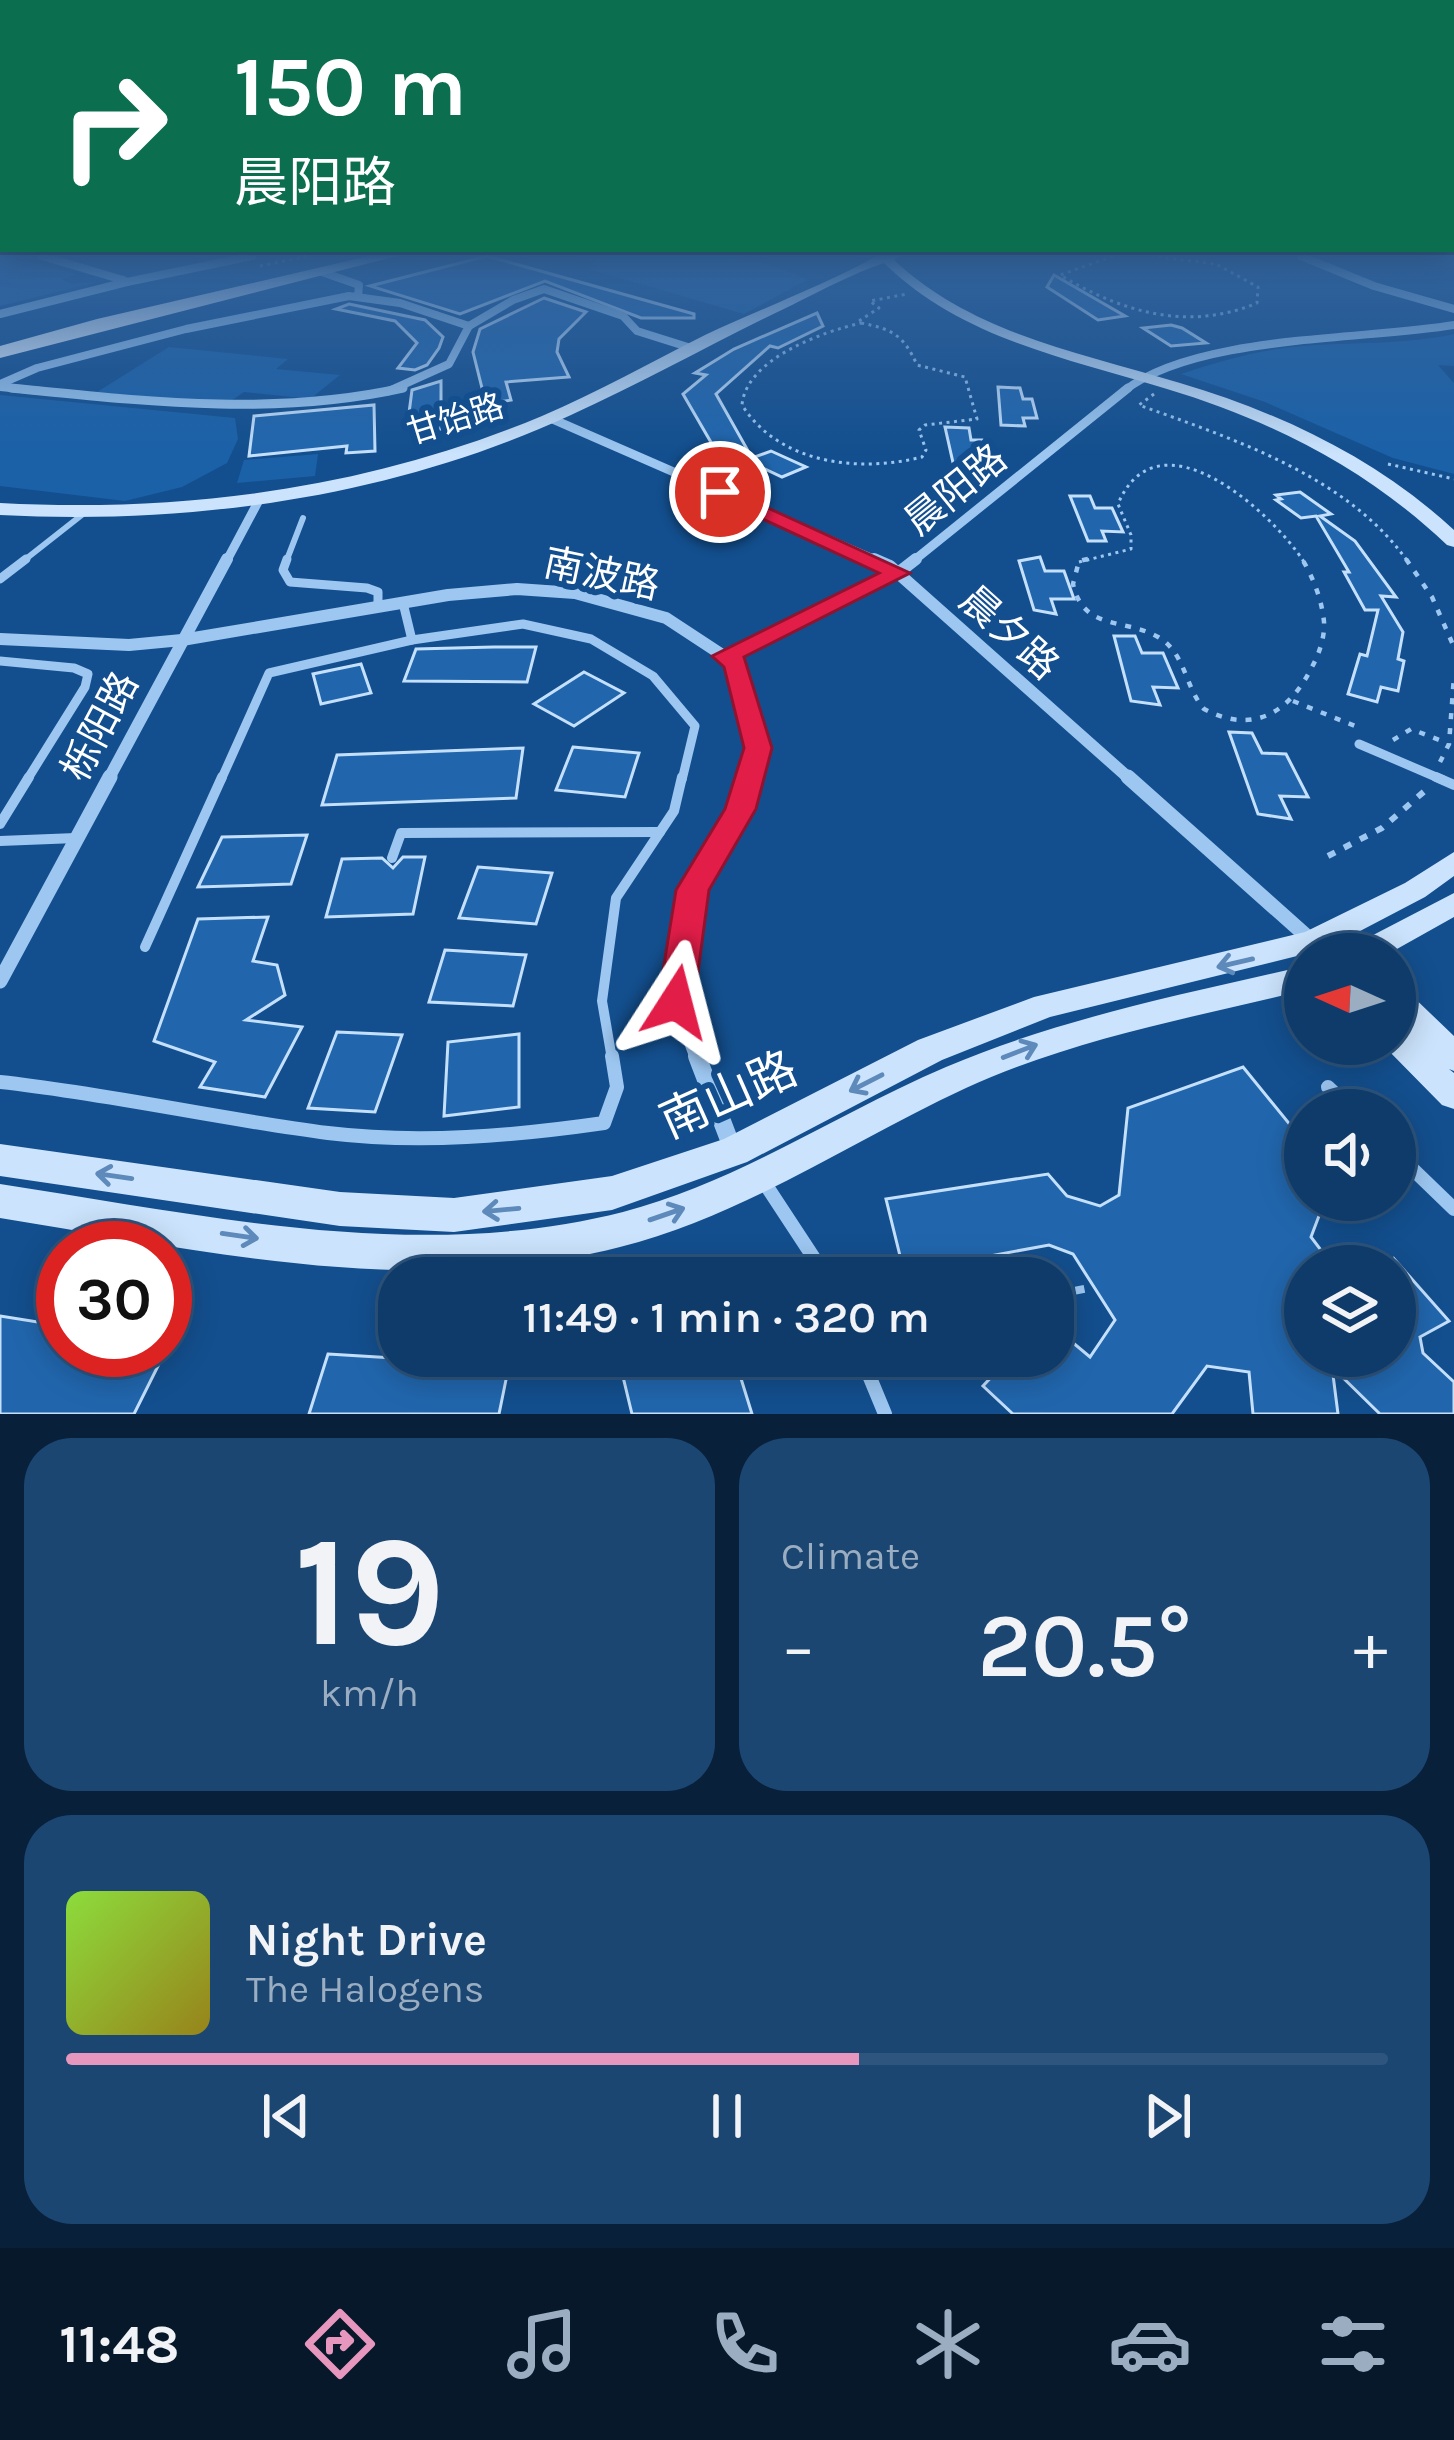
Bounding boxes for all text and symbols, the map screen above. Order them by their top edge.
text: 150 m [234,38,467,136]
icon: right [36,48,192,204]
text: 晨阳路 [234,151,396,215]
street label: 甘饴路 [402,386,508,452]
street label: 晨阳路 [896,435,1016,544]
pin [669,441,771,543]
icon: arrive [687,459,753,525]
street label: 南波路 [540,539,664,609]
street label: 晨夕路 [950,577,1068,689]
street label: 栎阳路 [52,664,148,789]
north arrow [1284,933,1416,1065]
map controls [1284,933,1416,1377]
position arrow [613,939,739,1065]
one-way arrow [1217,953,1255,975]
one-way arrow [1000,1039,1037,1060]
street label: 南山路 [651,1040,806,1150]
one-way arrow [849,1073,885,1096]
button: sound [1284,1089,1416,1221]
one-way arrow [95,1164,134,1187]
one-way arrow [482,1199,521,1222]
one-way arrow [647,1202,684,1223]
speed limit sign: 30 [36,1221,192,1377]
one-way arrow [220,1226,259,1249]
button: layers [1284,1245,1416,1377]
text: 11:49 · 1 min · 320 m [522,1291,930,1343]
text: 19 [294,1501,445,1683]
text: Climate [781,1533,920,1579]
text: 20.5° [978,1593,1191,1699]
text: − [781,1608,816,1686]
text: + [1353,1608,1388,1686]
text: km/h [320,1670,419,1716]
text: Night Drive [246,1914,487,1966]
text: The Halogens [246,1966,484,2012]
icon: previous [253,2083,319,2149]
icon: pause [694,2083,760,2149]
icon: next [1135,2083,1201,2149]
icon: directions [298,2302,382,2386]
icon: music [500,2302,584,2386]
icon: phone [703,2302,787,2386]
icon: climate [906,2302,990,2386]
icon: car [1108,2302,1192,2386]
icon: filters [1311,2302,1395,2386]
text: 11:48 [59,2312,179,2376]

